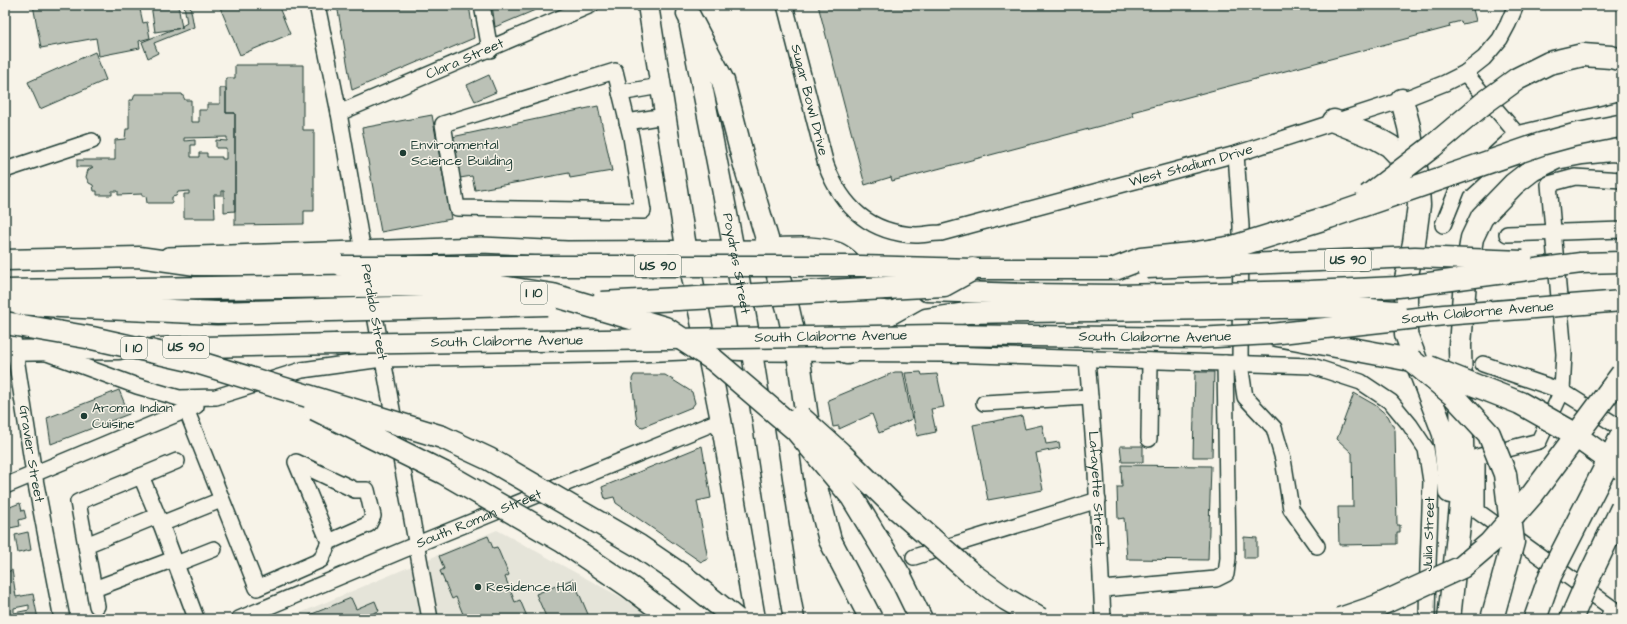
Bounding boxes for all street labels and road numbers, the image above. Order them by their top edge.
street label: Clara Street [423,33,507,85]
street label: Sugar Bowl Drive [785,42,833,158]
street label: West Stadium Drive [1127,139,1256,192]
street label: Poydras Street [717,211,755,316]
road number: US 90 [1325,249,1371,271]
road number: US 90 [635,255,681,277]
street label: Perdido Street [356,262,392,362]
road number: I 10 [521,282,547,304]
street label: South Claiborne Avenue [1401,296,1555,330]
street label: South Claiborne Avenue [754,325,908,348]
street label: South Claiborne Avenue [1078,326,1232,348]
street label: South Claiborne Avenue [430,330,584,353]
road number: US 90 [163,336,209,358]
road number: I 10 [121,337,147,359]
street label: Gravier Street [13,404,49,505]
street label: Lafayette Street [1083,430,1110,547]
street label: South Roman Street [413,484,545,553]
street label: Julia Street [1418,496,1440,572]

